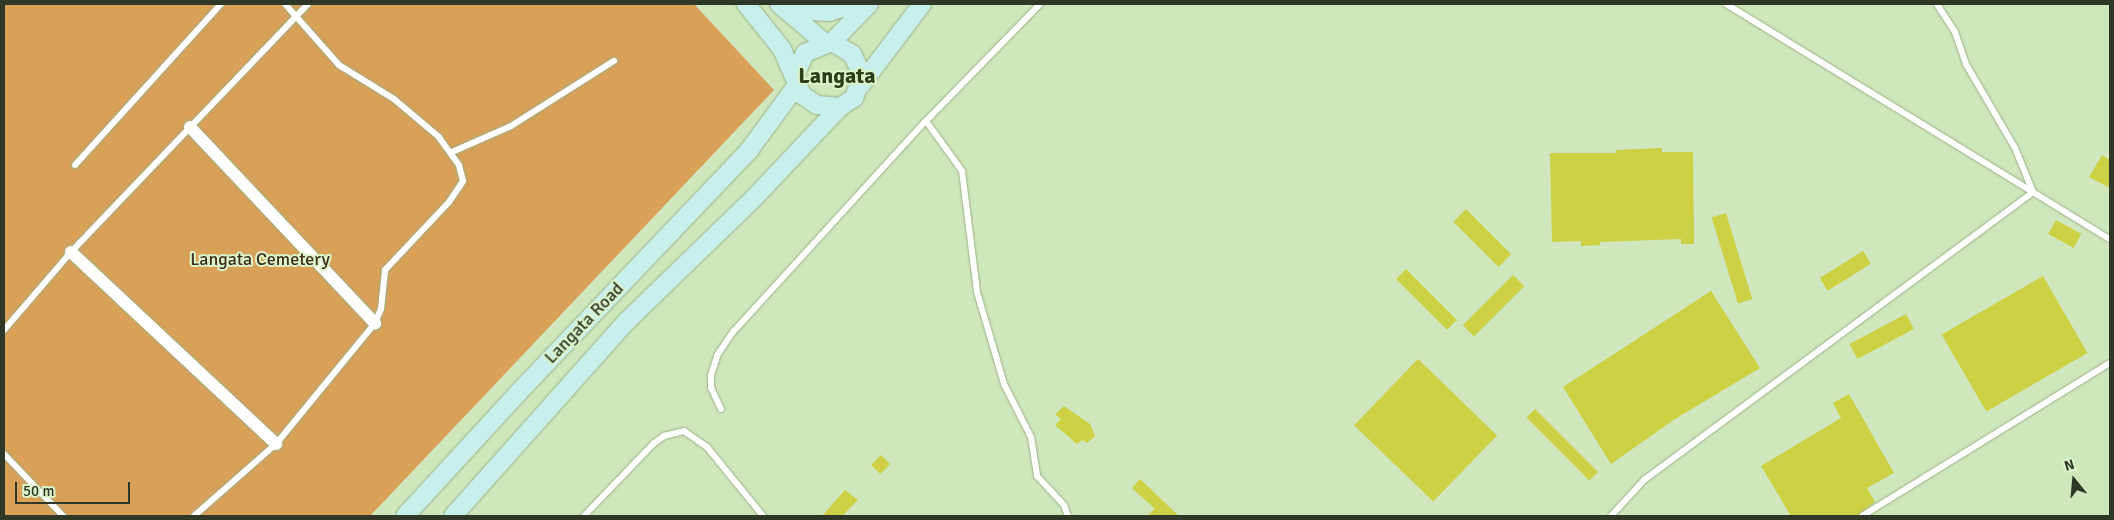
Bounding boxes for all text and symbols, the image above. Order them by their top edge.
district label: Langata [798,63,876,89]
park label: Langata Cemetery [190,248,330,270]
street label: Langata Road [540,278,628,368]
north arrow [2049,455,2099,505]
text: N [2062,456,2077,475]
scale bar [18,472,132,504]
text: 50 m [23,482,54,500]

